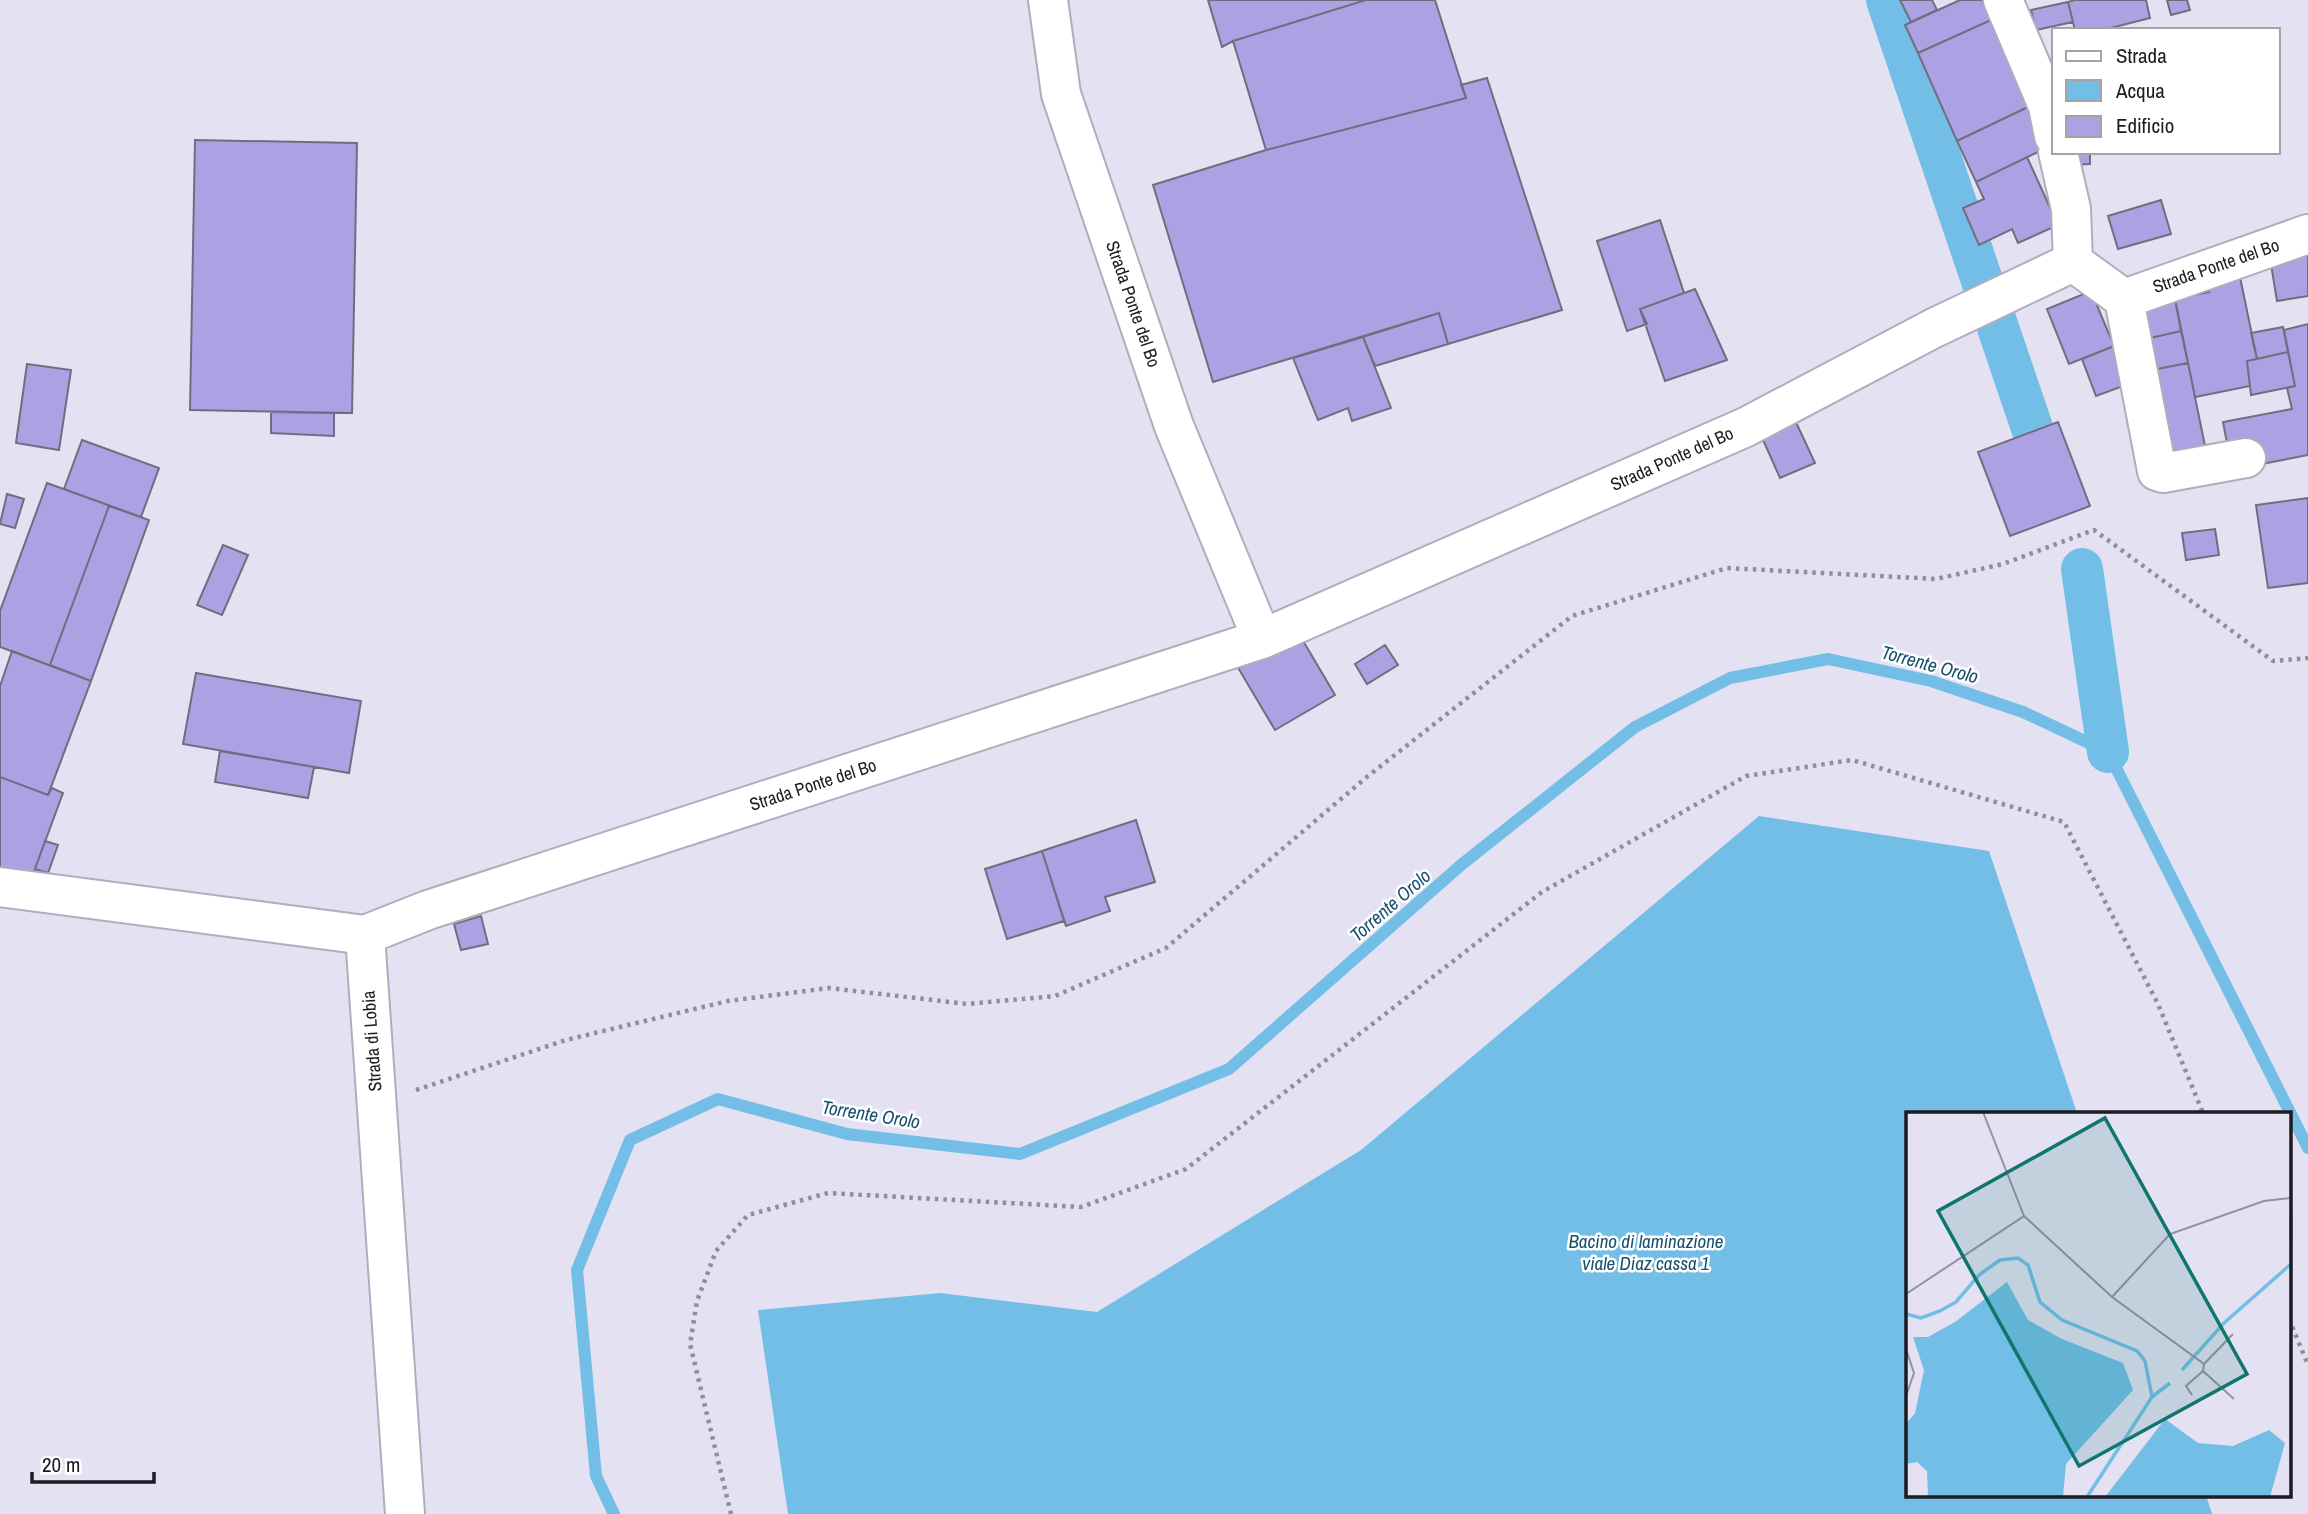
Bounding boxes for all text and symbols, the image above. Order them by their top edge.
legend [2052,28,2280,154]
text: Strada [2116,41,2167,70]
text: Acqua [2115,76,2165,105]
text: Edificio [2116,111,2174,140]
street label: Strada Ponte del Bo [2149,232,2282,299]
street label: Strada Ponte del Bo [1100,237,1167,370]
street label: Strada Ponte del Bo [1606,420,1737,497]
water label: Torrente Orolo [1879,639,1982,689]
street label: Strada Ponte del Bo [746,752,880,817]
water label: Torrente Orolo [1344,862,1436,947]
street label: Strada di Lobia [356,990,387,1092]
water label: Torrente Orolo [820,1093,922,1135]
inset map [1906,1112,2290,1496]
water label: Bacino di laminazione viale Diaz cassa 1 [1568,1228,1724,1276]
scale bar [32,1440,154,1484]
text: 20 m [42,1450,80,1479]

